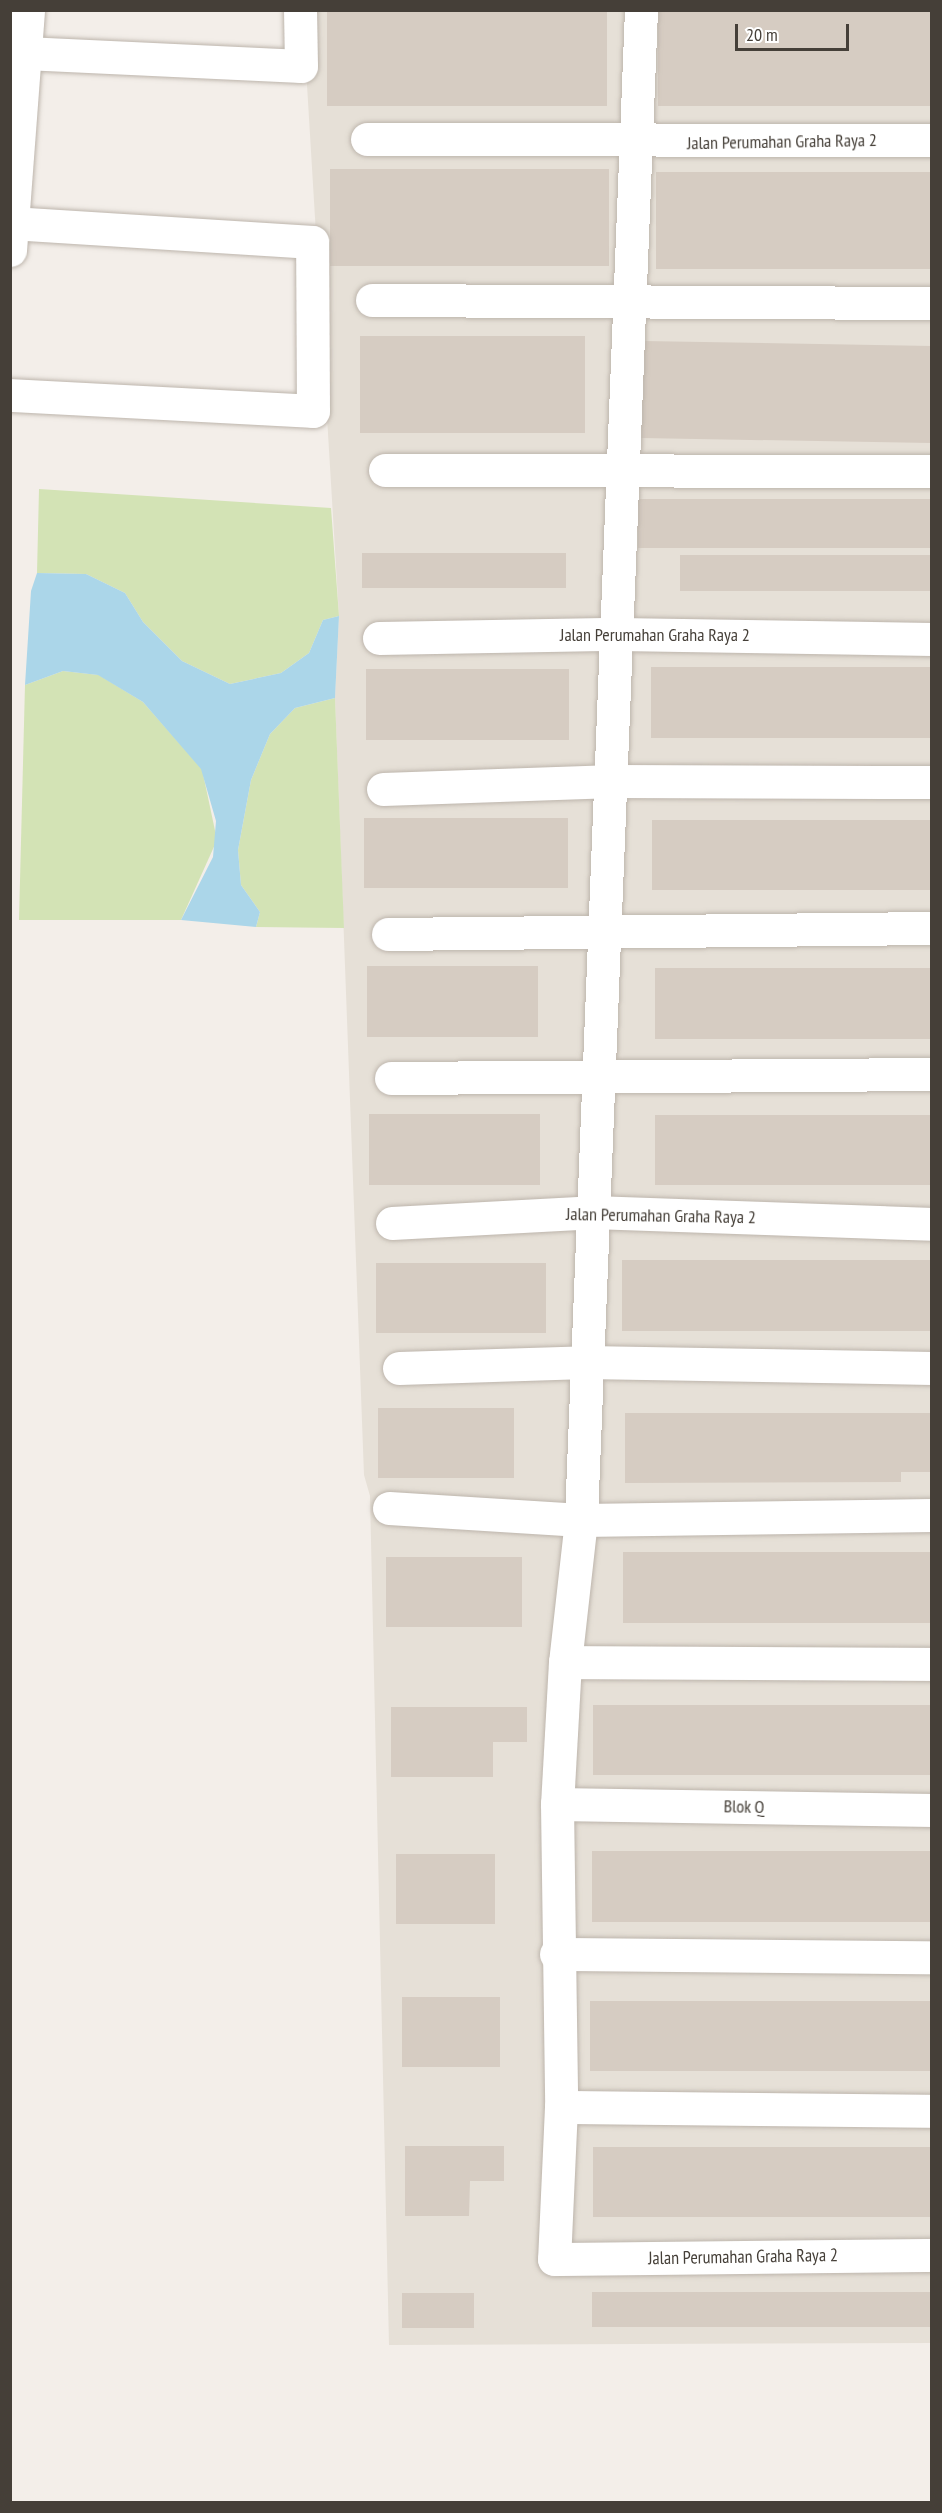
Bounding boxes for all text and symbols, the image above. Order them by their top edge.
scale bar [738,12,852,50]
text: 20 m [746,23,778,46]
street label: Jalan Perumahan Graha Raya 2 [687,130,877,154]
street label: Jalan Perumahan Graha Raya 2 [560,624,750,646]
street label: Jalan Perumahan Graha Raya 2 [566,1204,756,1228]
street label: Blok Q [723,1796,765,1818]
street label: Jalan Perumahan Graha Raya 2 [648,2245,838,2269]

